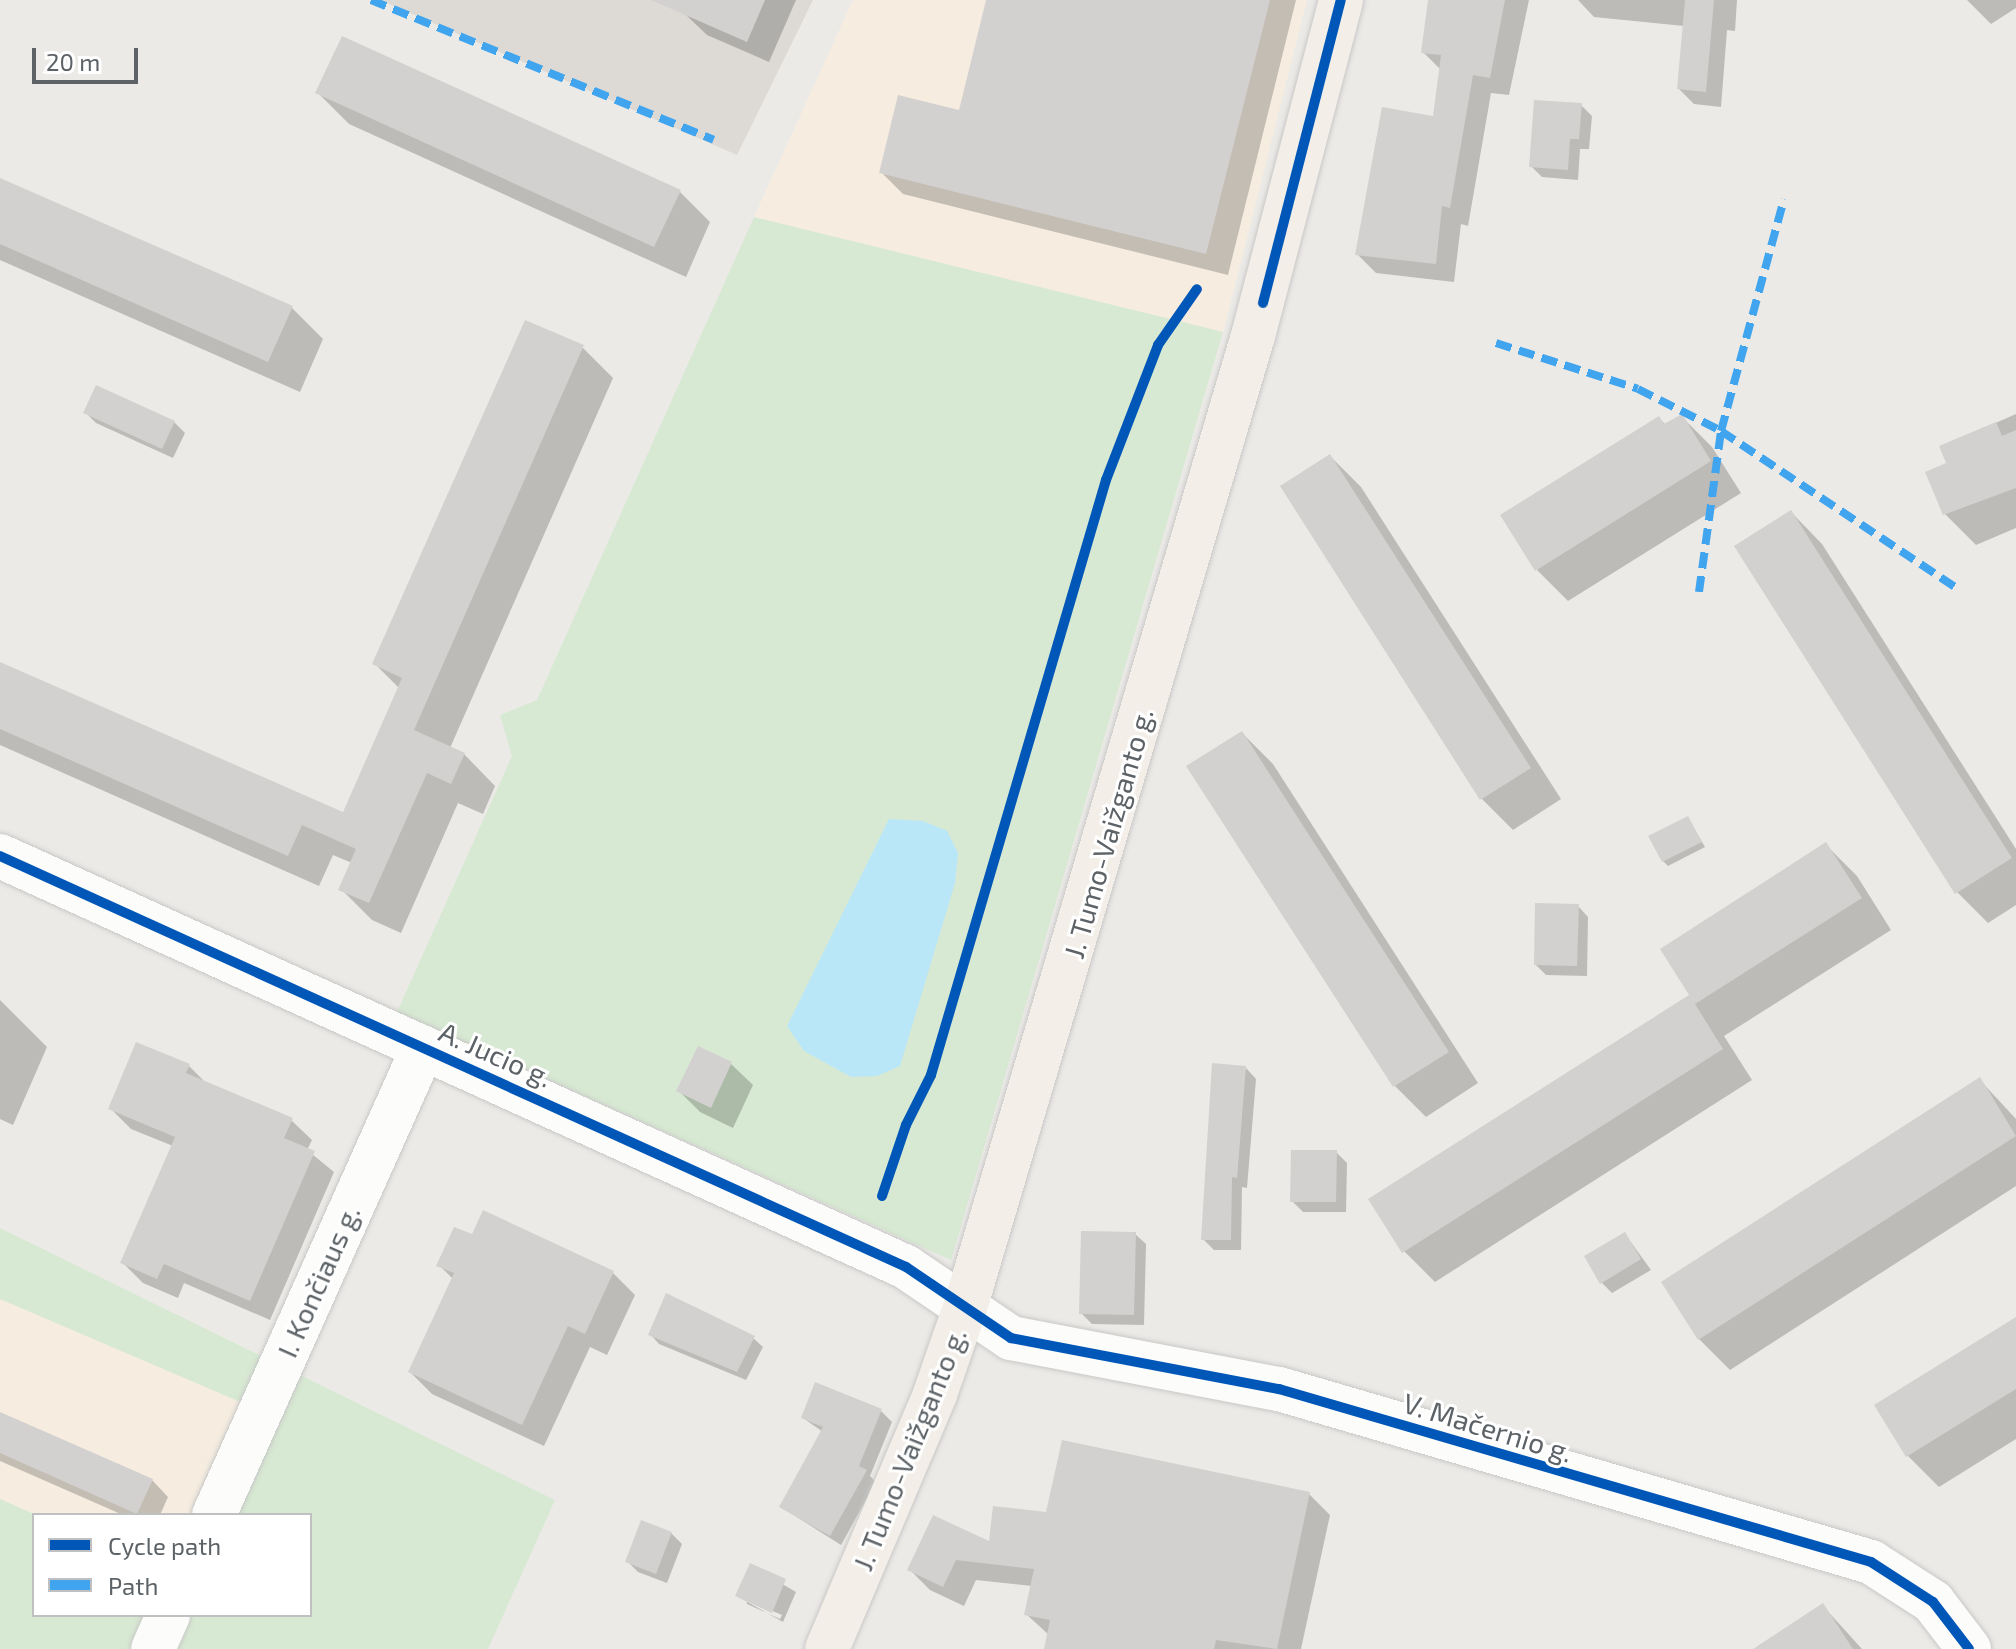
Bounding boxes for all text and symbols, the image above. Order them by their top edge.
scale bar [36,32,142,82]
text: 20 m [46,47,100,76]
street label: J. Tumo-Vaižganto g. [1056,704,1160,962]
street label: A. Jucio g. [434,1014,558,1094]
street label: I. Končiaus g. [270,1200,366,1362]
street label: J. Tumo-Vaižganto g. [845,1323,973,1575]
street label: V. Mačernio g. [1399,1385,1577,1469]
legend [32,1513,312,1617]
text: Cycle path [108,1531,221,1560]
text: Path [108,1571,158,1600]

